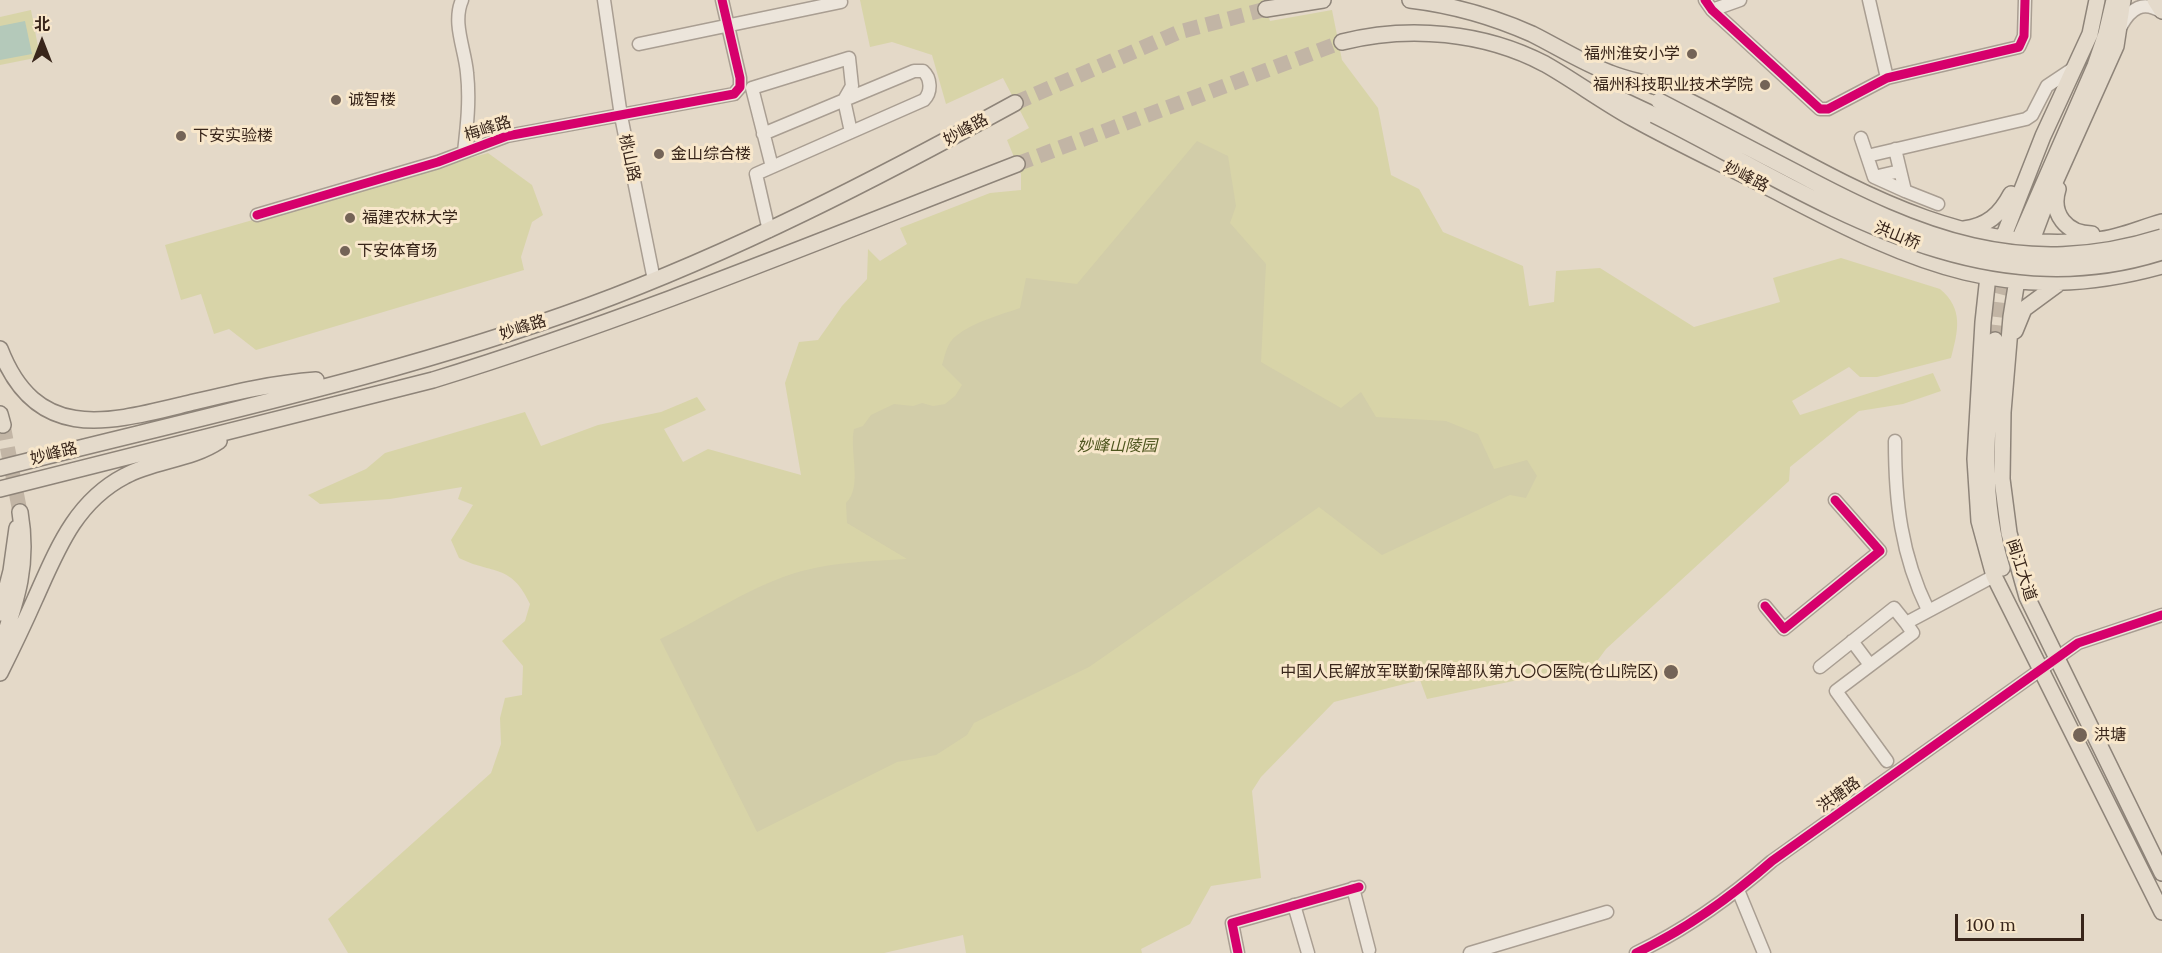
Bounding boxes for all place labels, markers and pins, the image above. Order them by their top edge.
place label: 福州淮安小学 [1584,44,1680,64]
marker: 福州淮安小学 [1685,47,1699,61]
place label: 福州科技职业技术学院 [1593,75,1753,95]
marker: 福州科技职业技术学院 [1758,78,1772,92]
place label: 诚智楼 [348,90,396,110]
marker: 诚智楼 [329,93,343,107]
place label: 下安实验楼 [193,126,273,146]
marker: 下安实验楼 [174,129,188,143]
place label: 金山综合楼 [671,144,751,164]
marker: 金山综合楼 [652,147,666,161]
place label: 福建农林大学 [362,208,458,228]
marker: 福建农林大学 [343,211,357,225]
place label: 下安体育场 [357,241,437,261]
marker: 下安体育场 [338,244,352,258]
place label: 中国人民解放军联勤保障部队第九〇〇医院(仓山院区) [1280,662,1658,682]
marker: 中国人民解放军联勤保障部队第九〇〇医院(仓山院区) [1662,663,1680,681]
place label: 洪塘 [2094,725,2126,745]
marker: 洪塘 [2071,726,2089,744]

